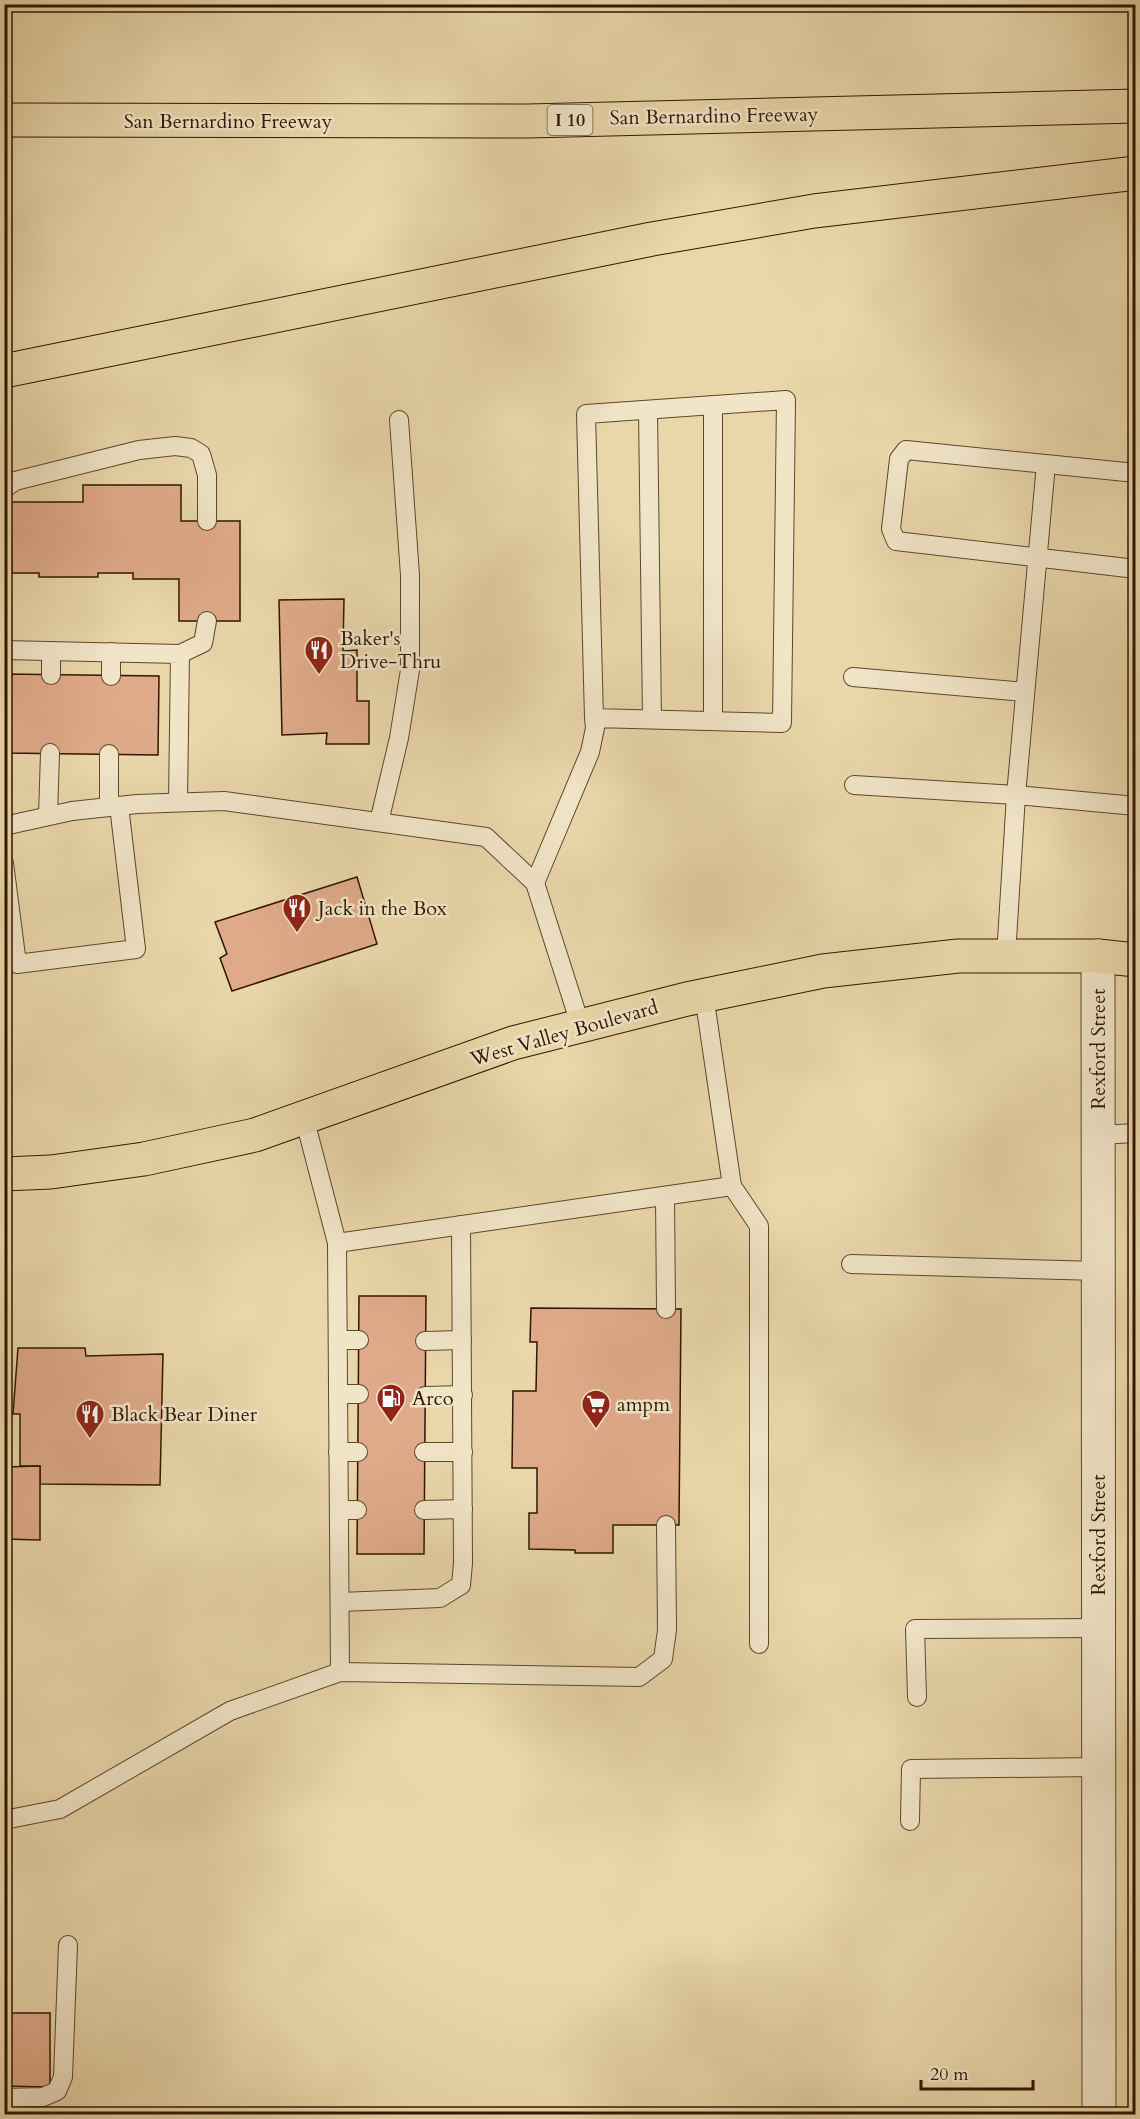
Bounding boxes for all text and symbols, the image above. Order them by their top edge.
street label: San Bernardino Freeway [609,101,819,131]
road number: I 10 [548,105,592,135]
street label: San Bernardino Freeway [124,108,333,135]
place label: Baker's Drive-Thru [340,625,441,675]
restaurant icon: Baker's Drive-Thru [303,634,335,676]
restaurant icon: Jack in the Box [281,892,313,934]
place label: Jack in the Box [315,895,447,922]
street label: Rexford Street [1085,988,1112,1110]
street label: West Valley Boulevard [466,993,661,1073]
fuel station icon: Arco [375,1382,407,1424]
place label: Arco [412,1385,454,1412]
supermarket icon: ampm [580,1388,612,1430]
place label: ampm [617,1391,670,1418]
restaurant icon: Black Bear Diner [74,1398,106,1440]
place label: Black Bear Diner [111,1401,258,1428]
street label: Rexford Street [1085,1474,1112,1596]
scale bar [921,2053,1034,2091]
text: 20 m [930,2062,969,2087]

